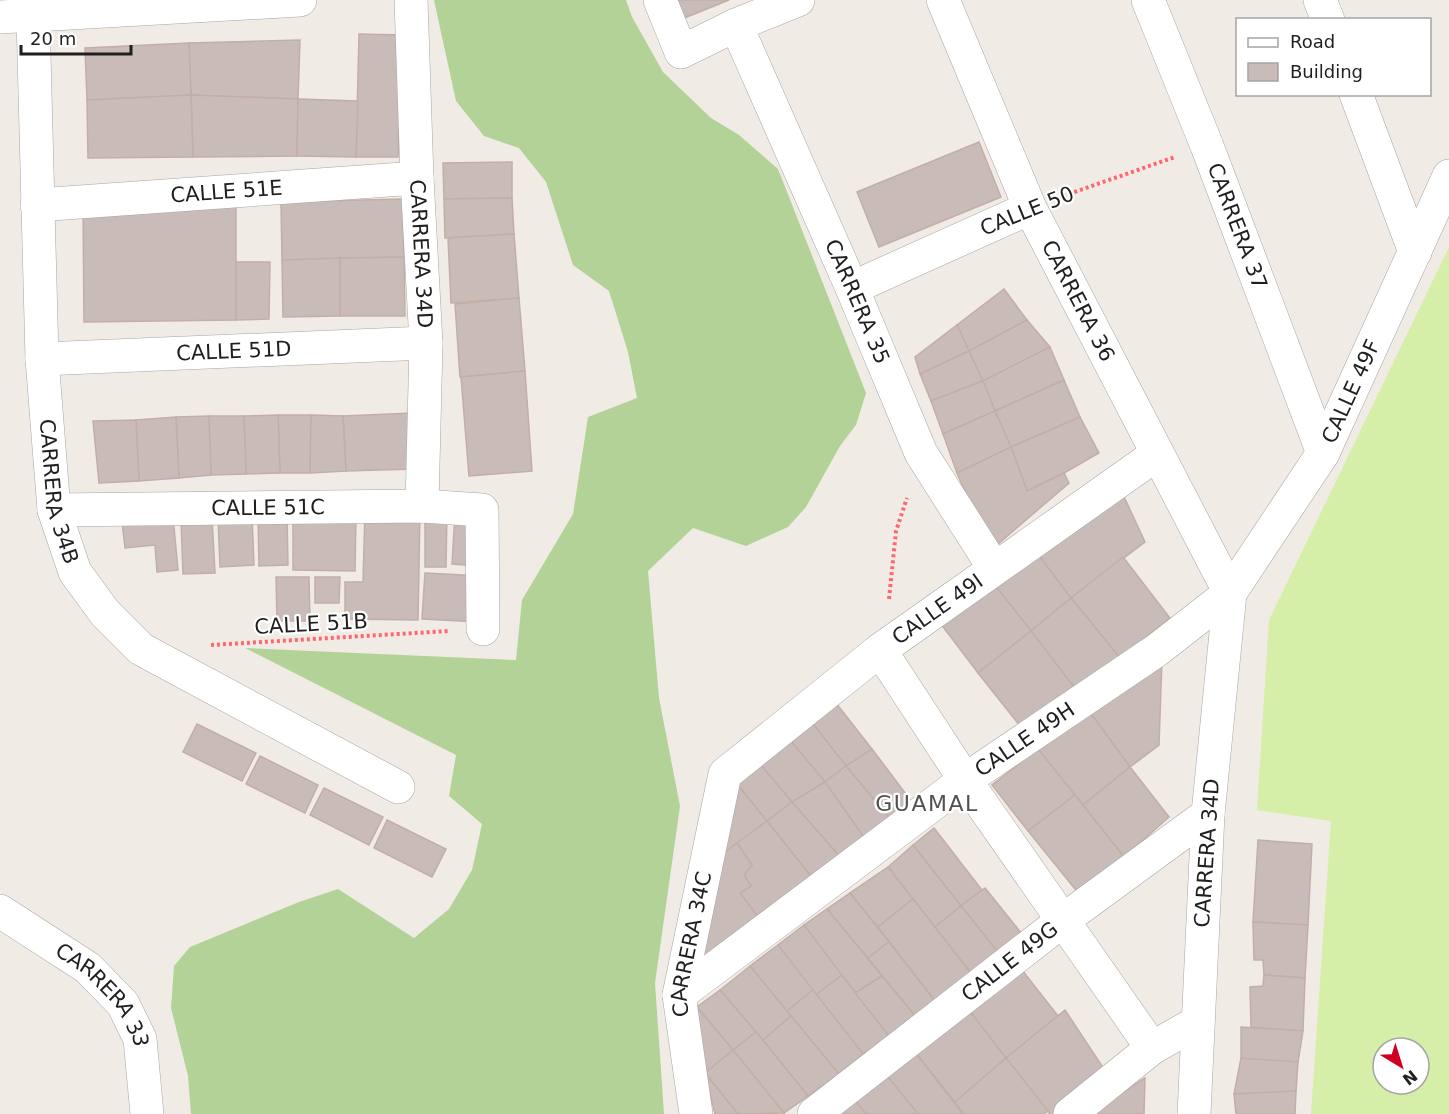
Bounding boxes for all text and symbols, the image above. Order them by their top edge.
scale bar [21,18,130,56]
legend [1236,18,1431,96]
text: 20 m [30,28,76,49]
text: Road [1290,31,1335,52]
text: Building [1290,61,1363,82]
street label: CARRERA 37 [1202,160,1272,292]
street label: CALLE 51E [170,176,283,207]
street label: CARRERA 34D [405,179,437,329]
street label: CALLE 50 [977,181,1077,241]
street label: CARRERA 35 [820,236,894,367]
street label: CARRERA 36 [1037,236,1120,365]
street label: CALLE 49F [1317,336,1385,447]
street label: CALLE 51D [176,337,292,365]
street label: CARRERA 34B [35,418,83,567]
street label: CALLE 51C [211,495,325,520]
street label: CALLE 49I [888,569,988,649]
street label: CALLE 51B [254,609,368,639]
street label: CALLE 49H [970,697,1079,782]
street label: CARRERA 34D [1190,778,1224,928]
district label: GUAMAL [875,791,979,816]
street label: CARRERA 34C [666,870,716,1019]
street label: CALLE 49G [957,917,1063,1007]
street label: CARRERA 33 [51,938,153,1048]
north arrow [1371,1036,1431,1096]
text: N [1399,1066,1421,1089]

